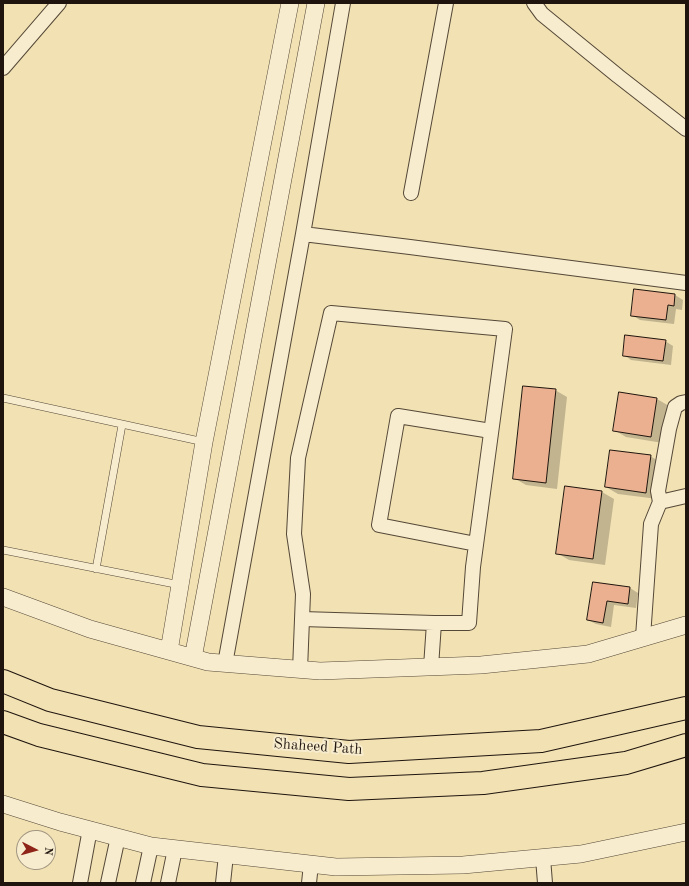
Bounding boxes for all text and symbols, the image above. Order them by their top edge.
street label: Shaheed Path [273,735,363,759]
north arrow [16,830,56,870]
text: N [42,846,53,856]

